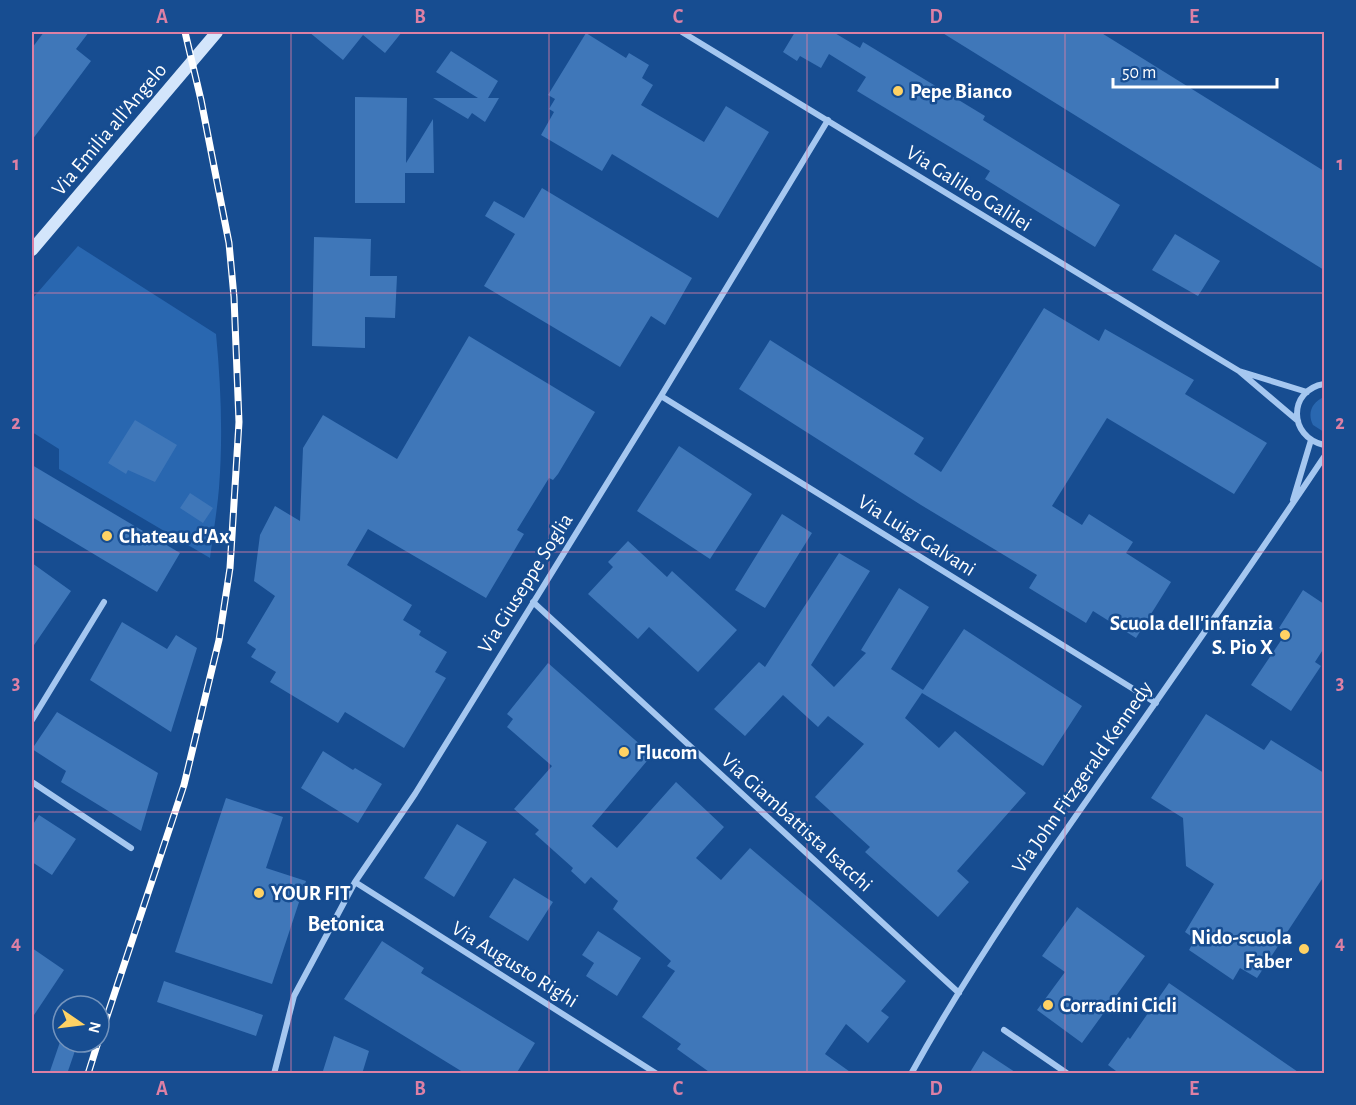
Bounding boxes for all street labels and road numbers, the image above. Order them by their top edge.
street label: Via Emilia all'Angelo [48,59,171,200]
street label: Via Galileo Galilei [902,142,1035,235]
street label: Via Luigi Galvani [854,491,979,580]
street label: Via Giuseppe Soglia [474,509,577,657]
street label: Via John Fitzgerald Kennedy [1008,678,1157,877]
street label: Via Giambattista Isacchi [717,749,876,896]
street label: Via Augusto Righi [448,917,582,1012]

